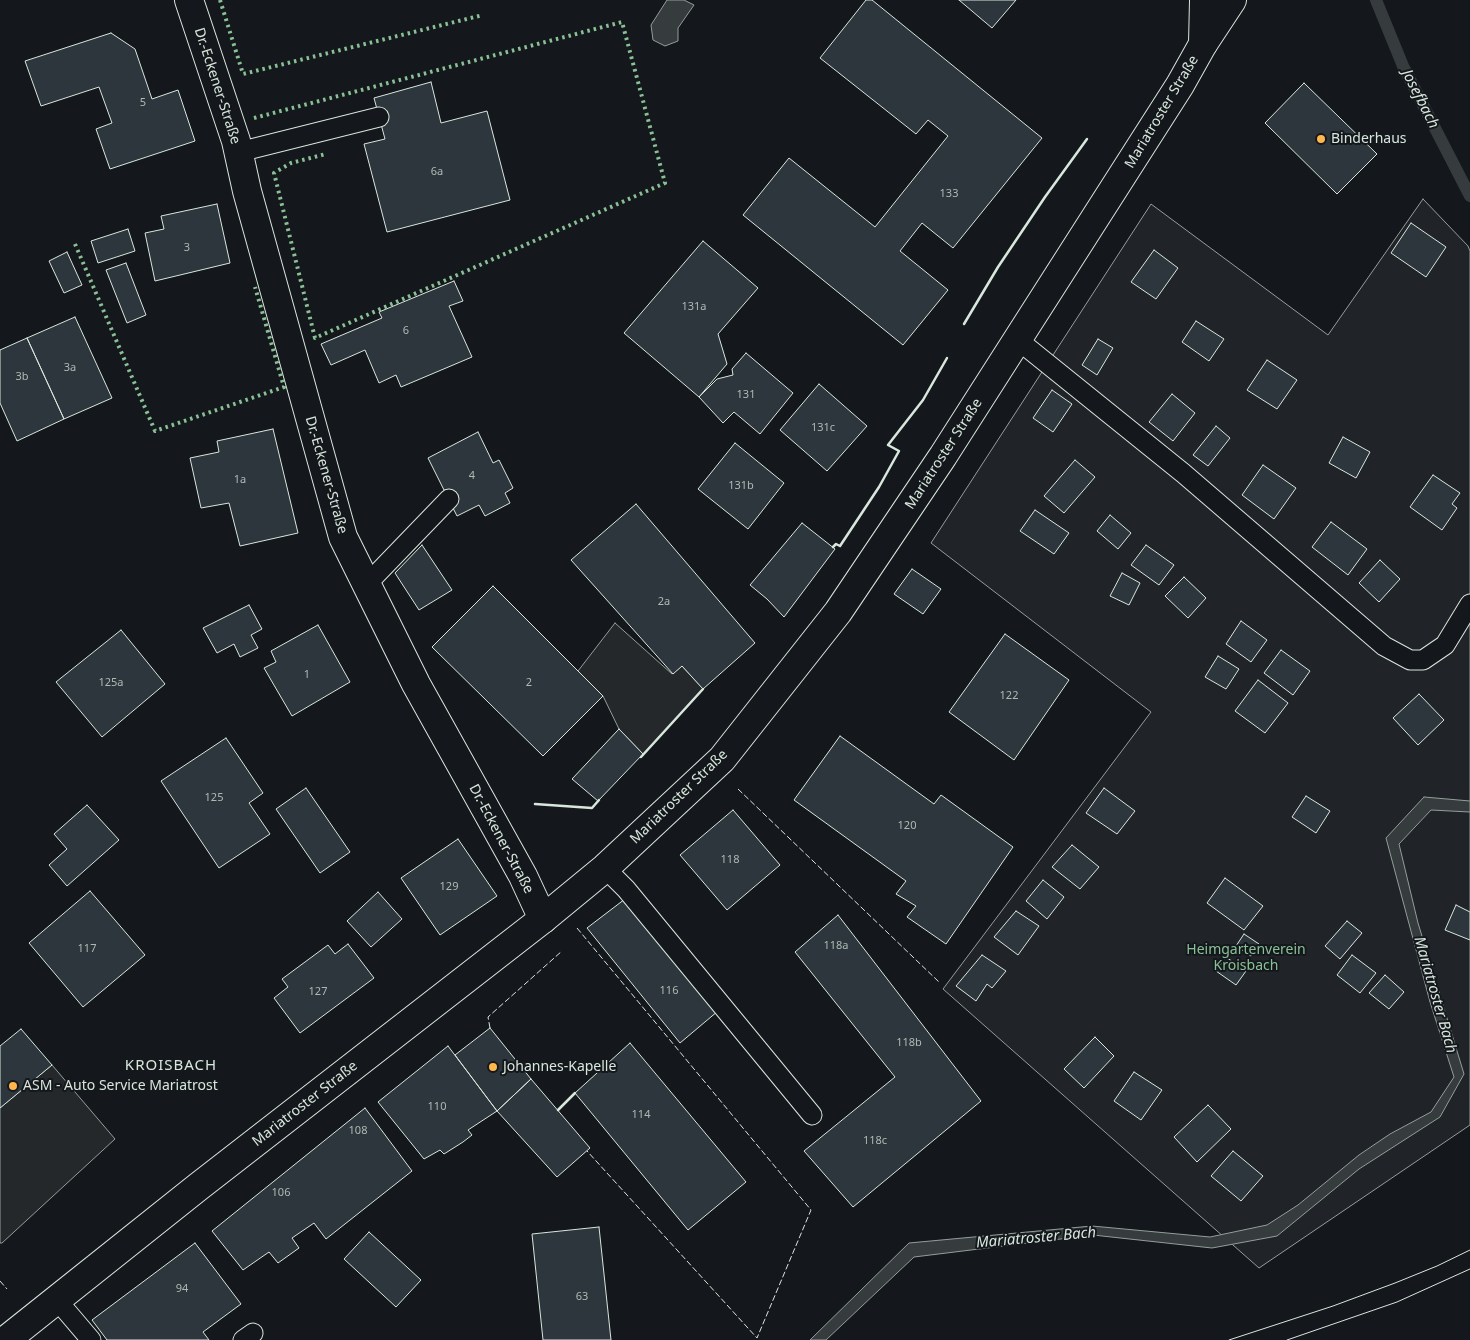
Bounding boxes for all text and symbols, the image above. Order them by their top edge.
street label: Dr.-Eckener-Straße [190,26,244,146]
street label: Mariatroster Straße [1122,53,1202,171]
water label: Josefbach [1397,66,1443,132]
house number: 5 [140,96,146,110]
place label: Binderhaus [1331,131,1407,147]
marker: Binderhaus [1315,133,1327,145]
house number: 6a [431,165,443,179]
house number: 133 [940,187,958,201]
house number: 3 [184,241,190,255]
house number: 131a [681,300,707,314]
house number: 6 [403,324,409,338]
house number: 3a [64,361,76,375]
house number: 3b [15,370,29,384]
house number: 131 [737,388,755,402]
street label: Mariatroster Straße [902,395,986,513]
street label: Dr.-Eckener-Straße [301,414,351,536]
house number: 131c [811,421,835,435]
house number: 4 [469,469,475,483]
house number: 1a [234,473,246,487]
house number: 131b [728,479,754,493]
house number: 2a [658,595,670,609]
house number: 1 [304,668,310,682]
house number: 125a [98,676,124,690]
house number: 2 [526,676,532,690]
house number: 122 [1000,689,1018,703]
street label: Mariatroster Straße [627,746,731,848]
street label: Dr.-Eckener-Straße [465,781,537,897]
house number: 125 [205,791,223,805]
house number: 120 [898,819,916,833]
house number: 118 [721,853,739,867]
house number: 129 [440,880,458,894]
water label: Mariatroster Bach [1410,935,1460,1055]
house number: 118a [823,939,849,953]
house number: 117 [78,942,96,956]
park label: Heimgartenverein Kroisbach [1186,942,1306,974]
house number: 116 [660,984,678,998]
house number: 127 [309,985,327,999]
house number: 118b [896,1036,922,1050]
district label: KROISBACH [124,1057,218,1075]
street label: Mariatroster Straße [249,1058,361,1150]
place label: Johannes-Kapelle [503,1059,616,1075]
marker: Johannes-Kapelle [487,1061,499,1073]
place label: ASM - Auto Service Mariatrost [23,1078,218,1094]
marker: ASM - Auto Service Mariatrost [7,1080,19,1092]
house number: 110 [428,1100,446,1114]
house number: 114 [632,1108,650,1122]
house number: 108 [349,1124,367,1138]
house number: 118c [863,1134,887,1148]
house number: 106 [272,1186,290,1200]
water label: Mariatroster Bach [975,1224,1097,1252]
house number: 94 [176,1282,188,1296]
house number: 63 [576,1290,588,1304]

